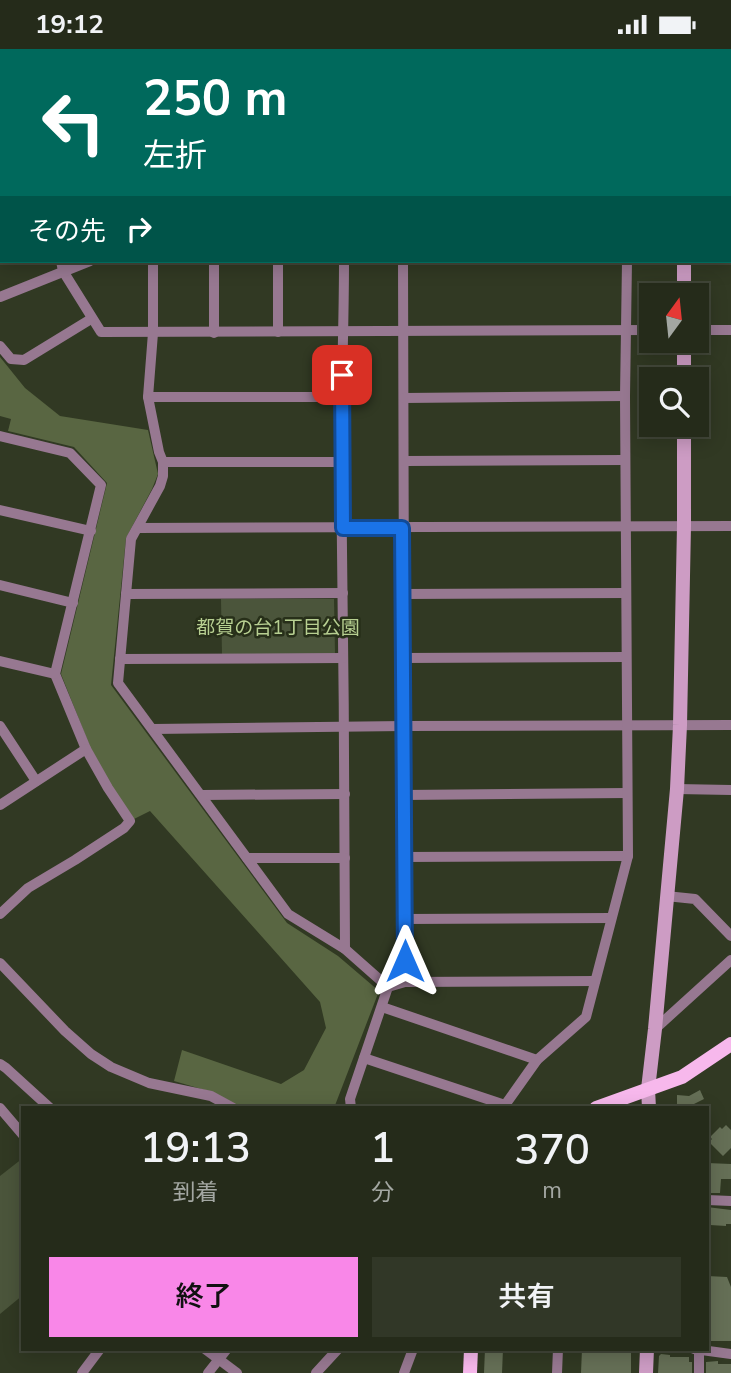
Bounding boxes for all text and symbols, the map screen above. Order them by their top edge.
text: 19:12 [35,7,104,42]
text: 250 m [143,65,287,132]
icon: left [28,77,119,168]
text: 左折 [143,134,207,177]
icon: right [120,210,158,248]
text: その先 [28,214,106,249]
north arrow [639,283,709,353]
map controls [639,283,709,437]
pin [312,345,372,405]
icon: arrive [323,356,361,394]
button: search [639,367,709,437]
park label: 都賀の台1丁目公園 [196,615,360,641]
position arrow [368,924,442,998]
text: 19:13 [140,1120,251,1177]
text: 1 [370,1120,395,1177]
text: 370 [514,1122,590,1179]
text: m [542,1175,562,1206]
text: 到着 [172,1177,218,1208]
text: 分 [371,1177,394,1208]
button: 終了 [49,1257,358,1337]
button: 共有 [372,1257,681,1337]

